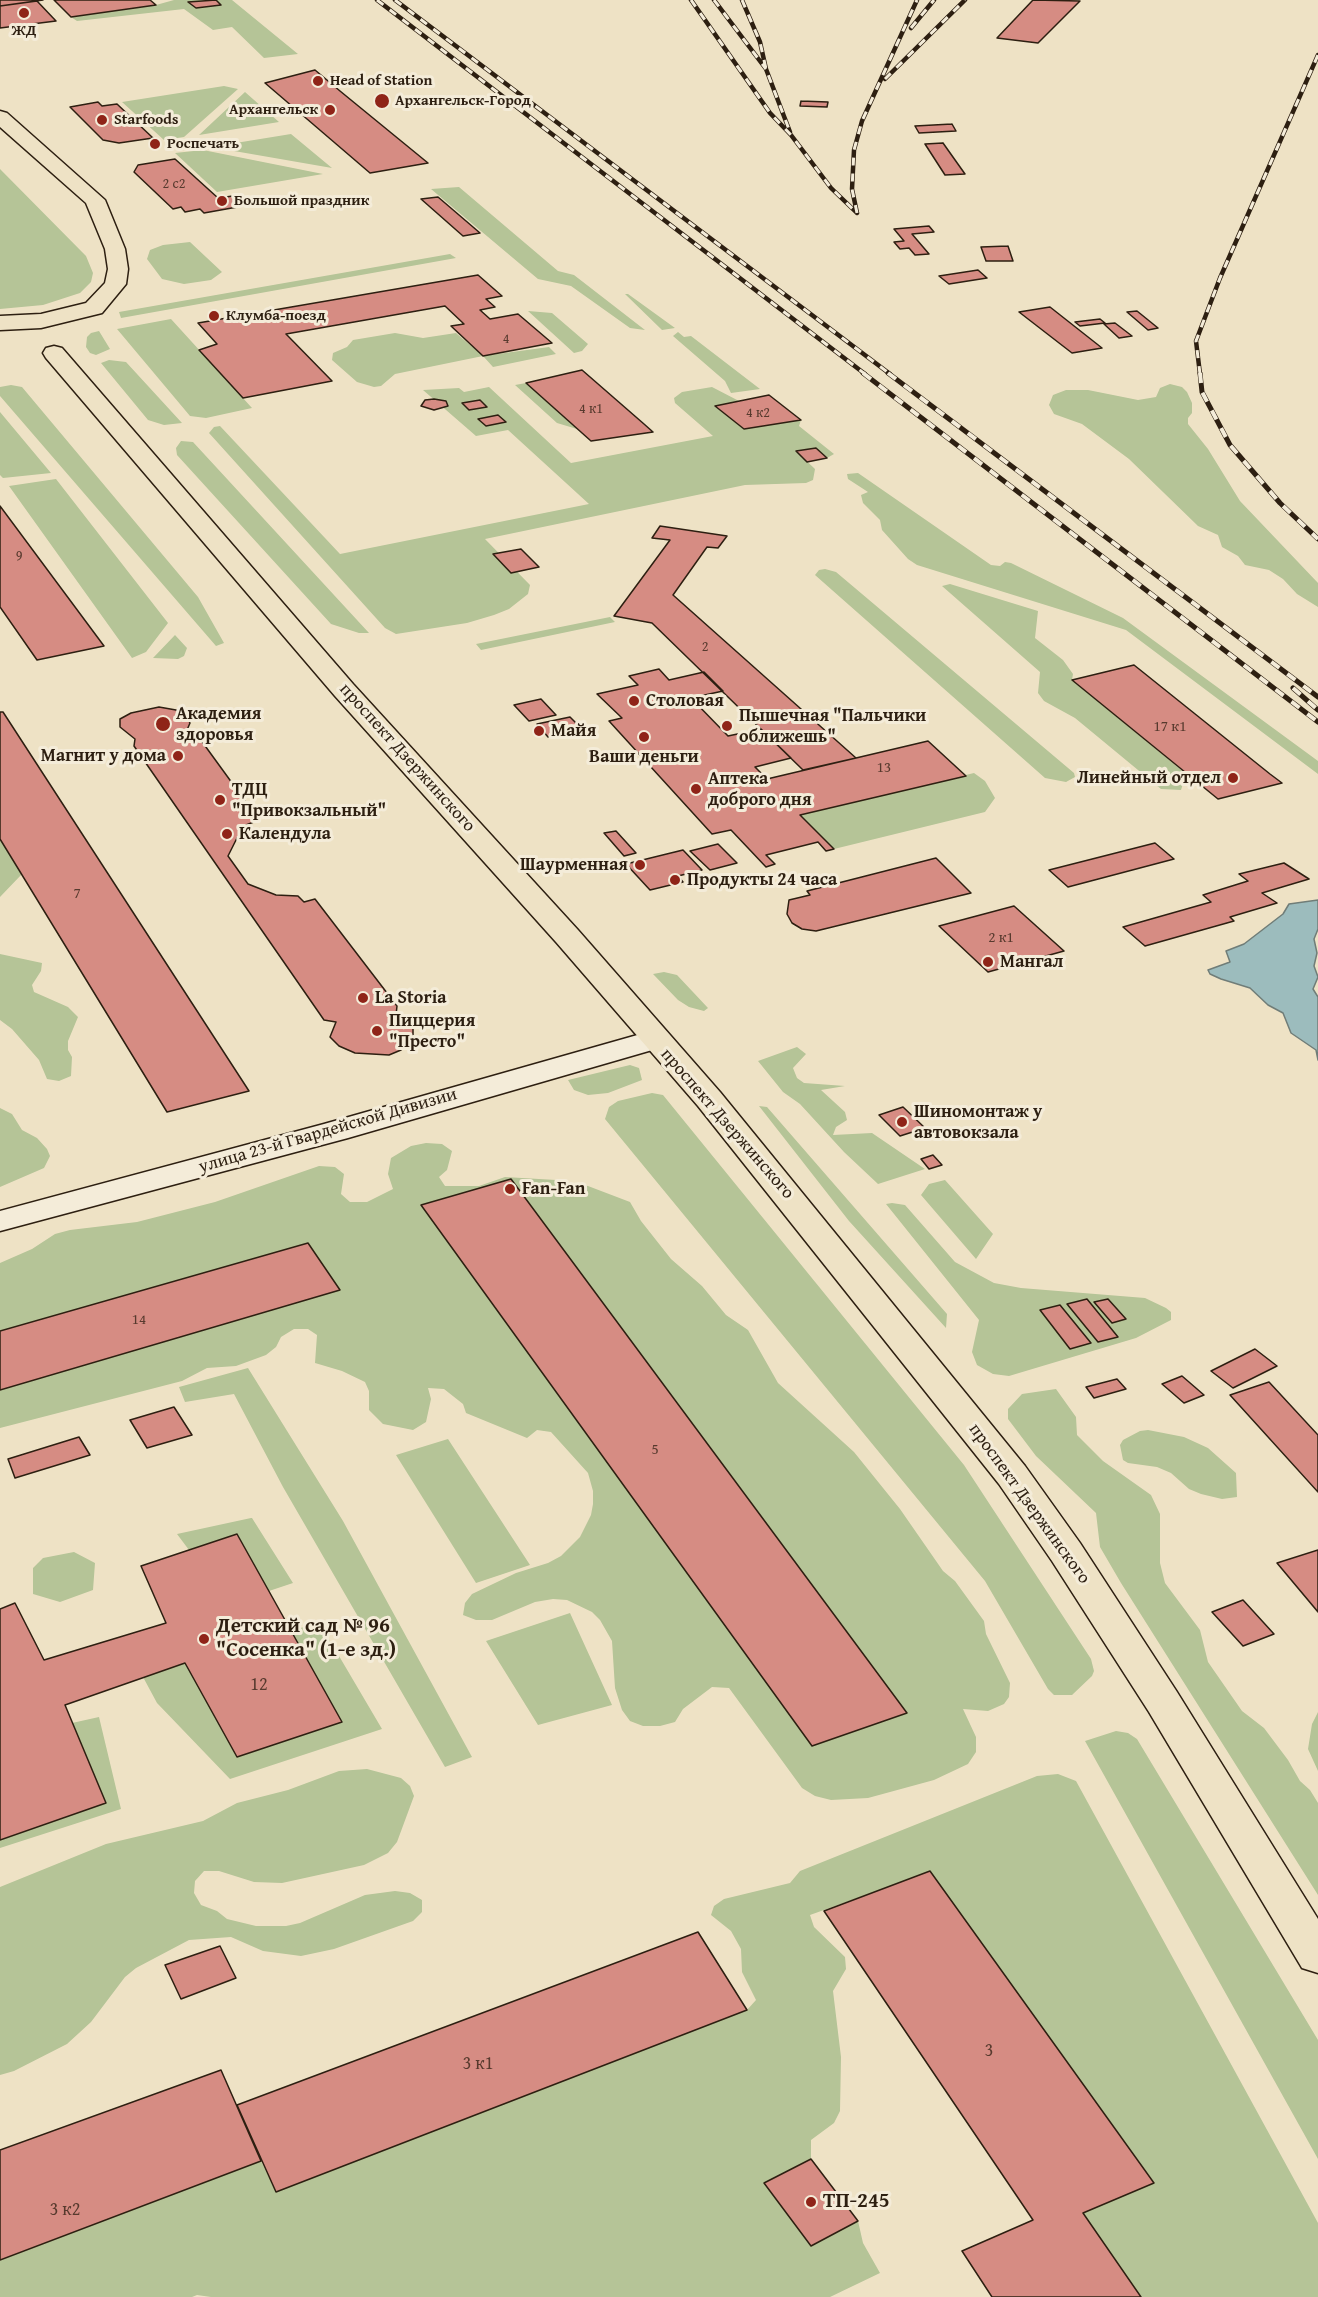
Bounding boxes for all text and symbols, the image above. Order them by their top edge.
marker: ЖД [17,6,31,20]
place label: ЖД [11,22,37,40]
place label: Head of Station [330,72,432,90]
marker: Head of Station [311,74,325,88]
marker: Архангельск-Город [373,92,391,110]
place label: Архангельск-Город [395,92,531,110]
place label: Архангельск [229,101,318,119]
marker: Архангельск [323,103,337,117]
place label: Starfoods [114,111,178,129]
marker: Starfoods [95,113,109,127]
place label: Роспечать [167,135,239,153]
marker: Роспечать [148,137,162,151]
house number: 2 с2 [163,176,185,192]
place label: Большой праздник [234,192,369,210]
marker: Большой праздник [215,194,229,208]
place label: Клумба-поезд [226,307,326,325]
marker: Клумба-поезд [207,309,221,323]
house number: 4 [503,331,509,347]
house number: 4 к1 [579,401,603,417]
house number: 4 к2 [746,405,770,421]
house number: 9 [16,548,22,564]
house number: 2 [702,639,708,655]
street label: проспект Дзержинского [334,679,480,837]
place label: Столовая [646,690,724,712]
marker: Столовая [627,694,641,708]
place label: Академия здоровья [176,703,261,746]
place label: Пышечная "Пальчики оближешь" [739,705,926,748]
marker: Академия здоровья [154,715,172,733]
house number: 17 к1 [1154,718,1186,736]
marker: Пышечная "Пальчики оближешь" [720,719,734,733]
place label: Майя [551,720,596,742]
marker: Майя [532,724,546,738]
marker: Ваши деньги [637,730,651,744]
place label: Магнит у дома [41,745,166,767]
place label: Ваши деньги [589,746,699,768]
marker: Магнит у дома [171,749,185,763]
house number: 13 [877,759,891,777]
place label: Линейный отдел [1077,767,1221,789]
place label: Аптека доброго дня [708,768,812,810]
marker: Линейный отдел [1226,771,1240,785]
place label: ТДЦ "Привокзальный" [232,779,386,822]
marker: Аптека доброго дня [689,782,703,796]
marker: ТДЦ "Привокзальный" [213,793,227,807]
place label: Календула [239,823,331,845]
marker: Календула [220,827,234,841]
place label: Шаурменная [520,854,628,876]
marker: Шаурменная [633,858,647,872]
place label: Продукты 24 часа [687,869,837,891]
marker: Продукты 24 часа [668,873,682,887]
house number: 7 [73,885,81,903]
house number: 2 к1 [988,929,1014,947]
place label: Мангал [1000,951,1063,973]
marker: Мангал [981,955,995,969]
place label: La Storia [375,987,446,1009]
marker: La Storia [356,991,370,1005]
place label: Пиццерия "Престо" [389,1010,475,1052]
marker: Пиццерия "Престо" [370,1024,384,1038]
street label: проспект Дзержинского [656,1044,798,1204]
street label: улица 23-й Гвардейской Дивизии [196,1084,460,1178]
place label: Шиномонтаж у автовокзала [914,1101,1042,1144]
marker: Шиномонтаж у автовокзала [895,1115,909,1129]
place label: Fan-Fan [522,1178,585,1200]
marker: Fan-Fan [503,1182,517,1196]
house number: 14 [132,1311,146,1329]
street label: проспект Дзержинского [964,1420,1094,1588]
house number: 5 [651,1441,659,1459]
place label: Детский сад № 96 "Сосенка" (1-е зд.) [216,1614,396,1664]
marker: Детский сад № 96 "Сосенка" (1-е зд.) [197,1632,211,1646]
house number: 12 [250,1674,268,1696]
house number: 3 [985,2040,993,2062]
house number: 3 к1 [463,2053,493,2075]
place label: ТП-245 [823,2189,890,2215]
marker: ТП-245 [804,2195,818,2209]
house number: 3 к2 [50,2199,80,2221]

